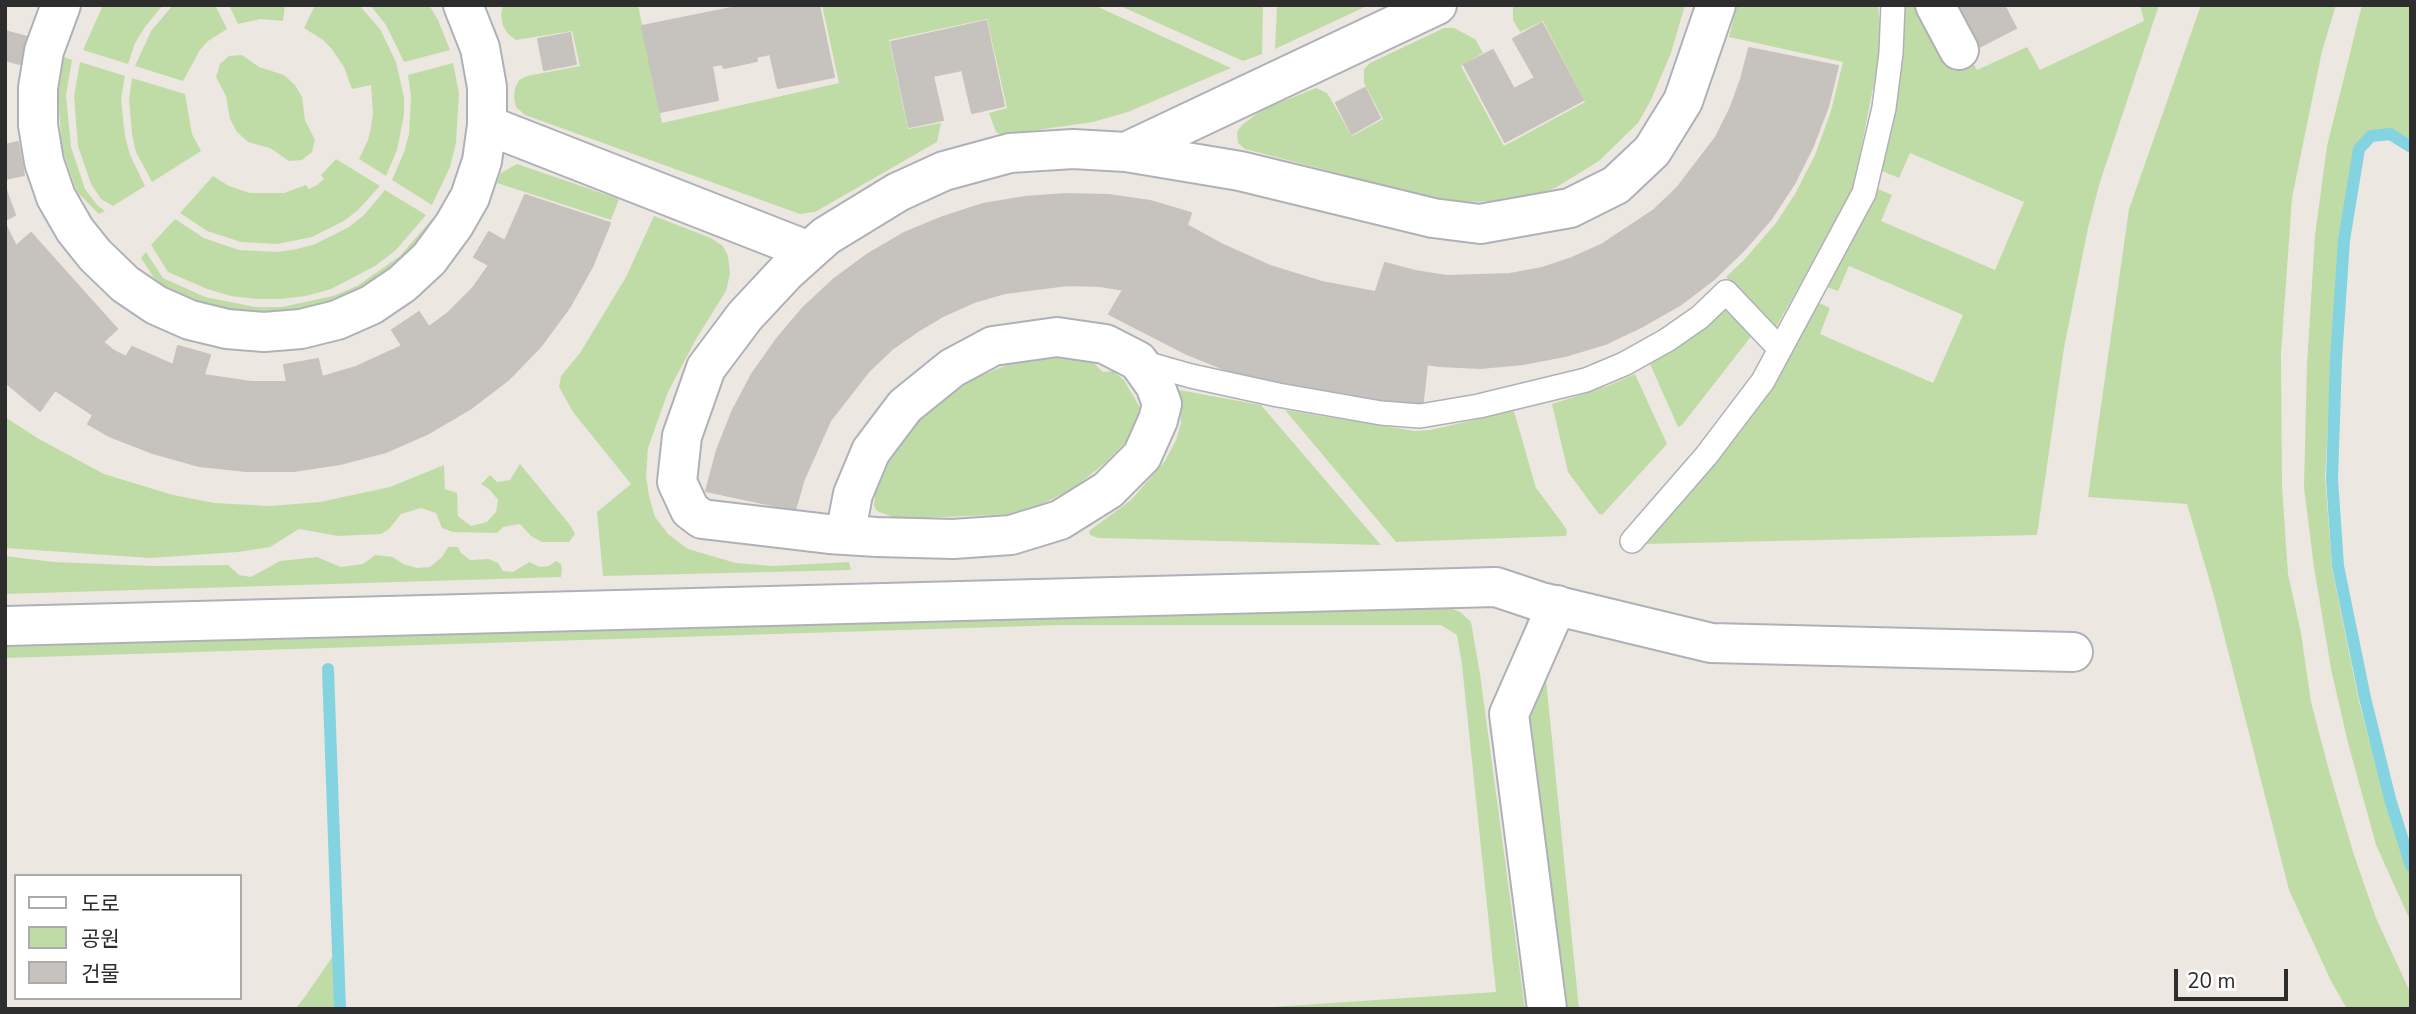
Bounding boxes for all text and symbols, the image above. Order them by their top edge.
legend [14,874,242,1000]
text: 도로 [81,890,120,918]
text: 공원 [81,925,120,953]
scale bar [2178,954,2292,998]
text: 건물 [81,960,120,988]
text: 20 m [2187,967,2236,995]

